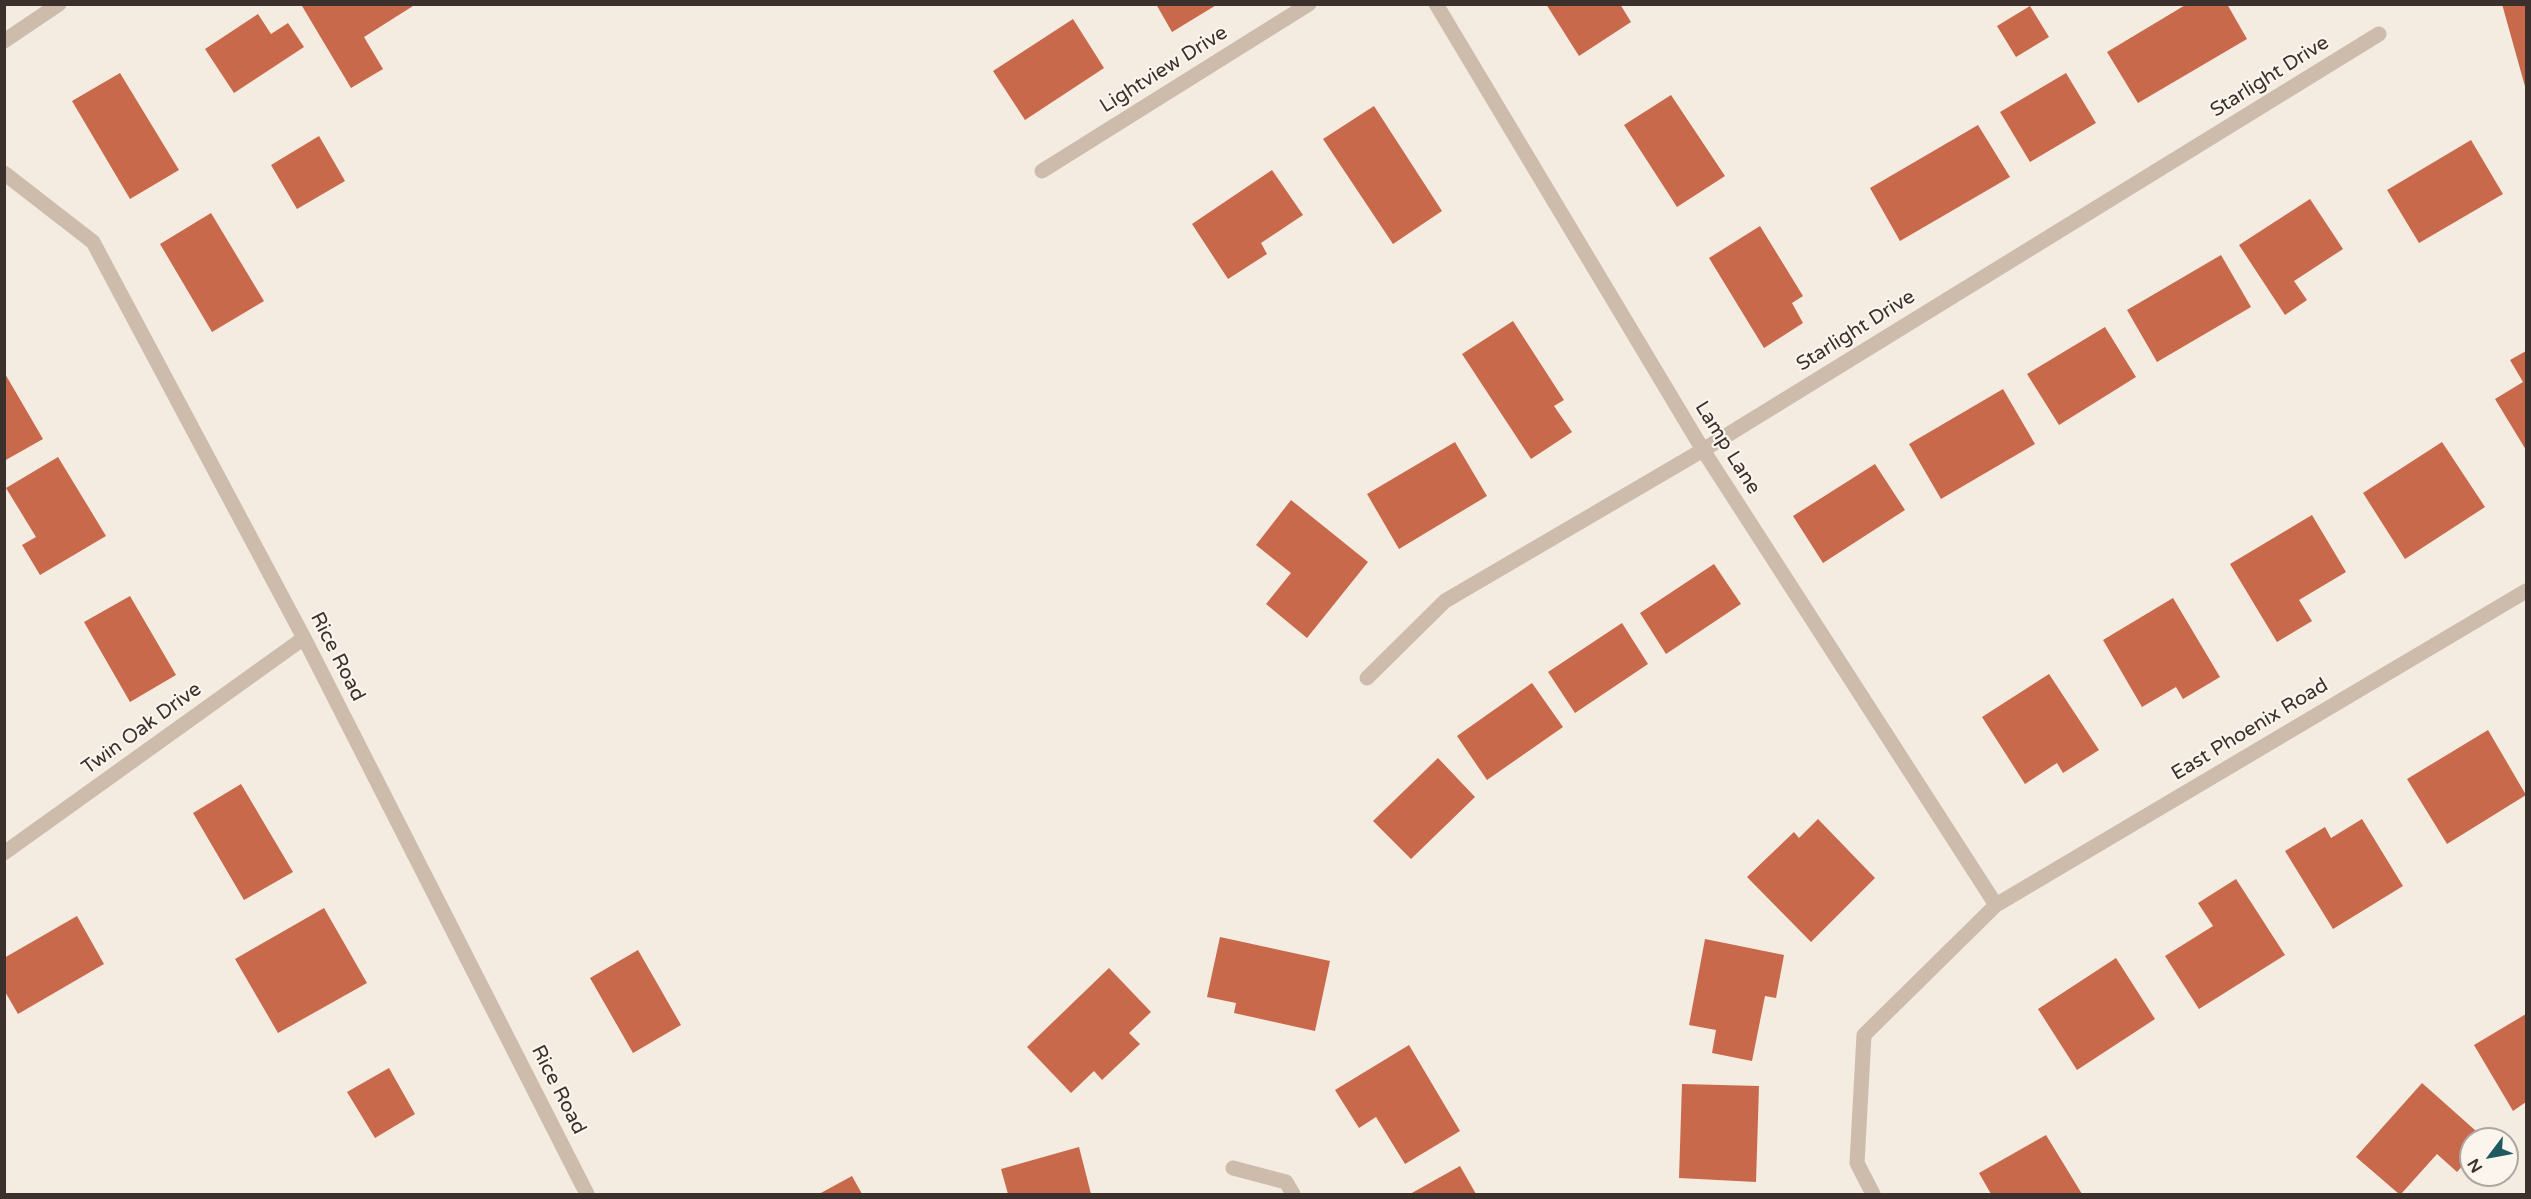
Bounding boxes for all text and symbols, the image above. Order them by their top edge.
street label: Lightview Drive [1096,21,1232,119]
street label: Starlight Drive [2206,31,2334,123]
street label: Starlight Drive [1792,285,1920,377]
street label: Lamp Lane [1689,397,1765,499]
street label: Rice Road [304,609,370,705]
street label: East Phoenix Road [2167,674,2333,786]
street label: Twin Oak Drive [78,678,206,780]
street label: Rice Road [525,1042,591,1138]
north arrow [2459,1127,2519,1187]
text: N [2464,1155,2487,1176]

